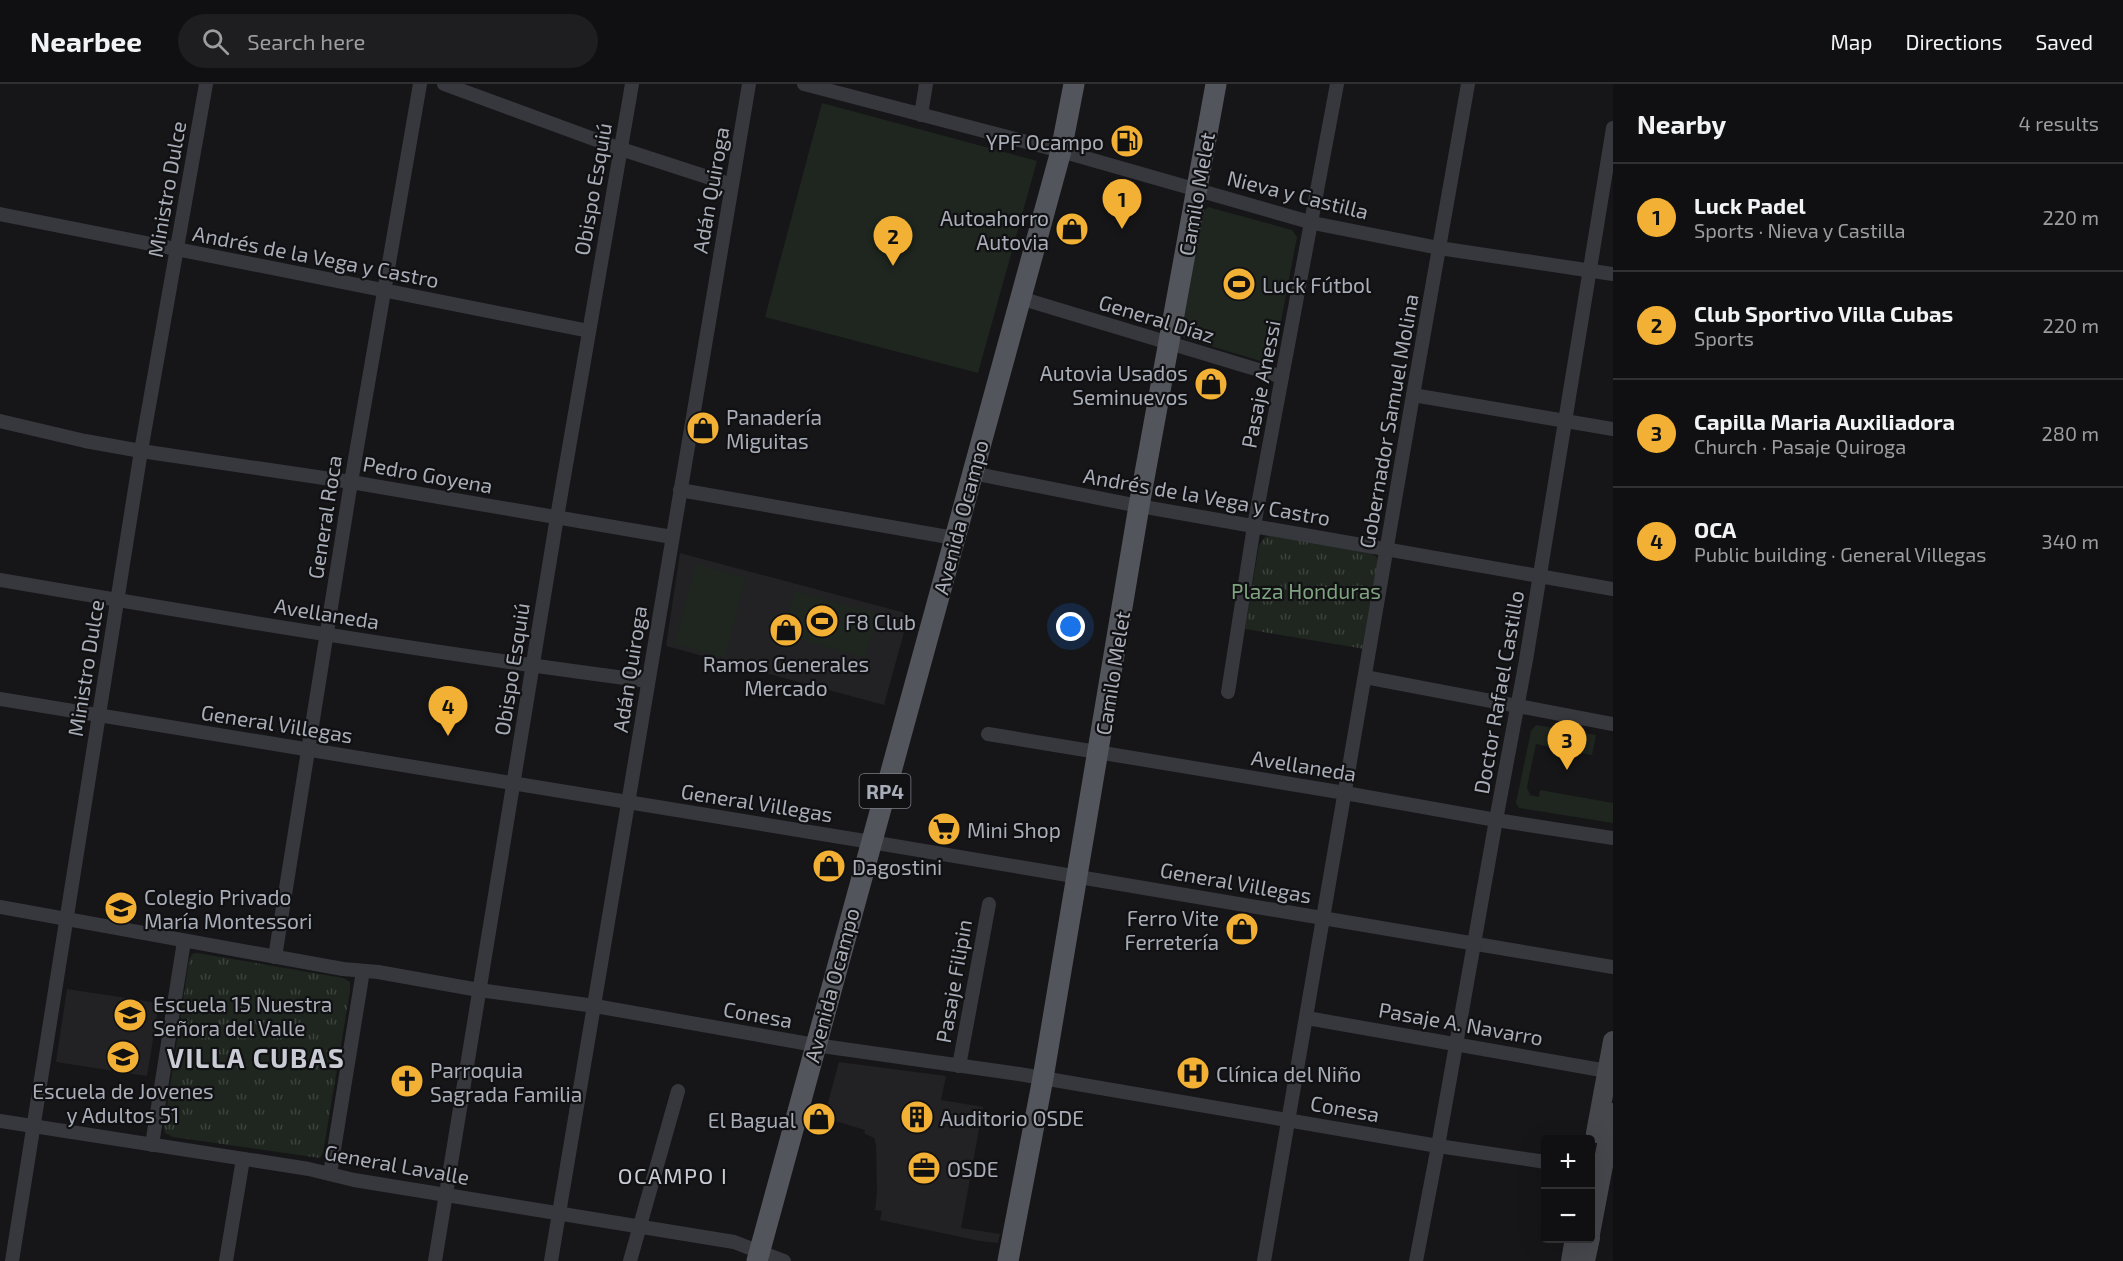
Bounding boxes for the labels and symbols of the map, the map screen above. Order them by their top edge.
street label: Ministro Dulce [142,119,190,259]
street label: Obispo Esquiú [568,121,616,257]
fuel station icon: YPF Ocampo [1109,123,1145,159]
street label: Adán Quiroga [687,125,734,255]
place label: YPF Ocampo [986,129,1104,154]
street label: Camilo Melet [1173,130,1219,258]
street label: Nieva y Castilla [1225,164,1371,224]
pin: 1 [1102,180,1142,229]
place label: Autoahorro Autovia [940,205,1049,254]
shop icon: Autoahorro Autovia [1054,211,1090,247]
pin: 2 [874,216,912,266]
street label: Andrés de la Vega y Castro [191,220,441,292]
sports icon: Luck Fútbol [1221,266,1257,302]
place label: Luck Fútbol [1262,272,1372,297]
street label: General Díaz [1096,289,1218,347]
street label: Gobernador Samuel Molina [1353,292,1423,550]
street label: Pasaje Anessi [1235,318,1286,450]
place label: Autovia Usados Seminuevos [1040,360,1188,409]
shop icon: Autovia Usados Seminuevos [1193,366,1229,402]
place label: Panadería Miguitas [726,404,822,453]
shop icon: Panadería Miguitas [685,410,721,446]
street label: Avenida Ocampo [927,437,993,597]
street label: Pedro Goyena [361,450,495,498]
street label: General Roca [302,453,346,581]
street label: Andrés de la Vega y Castro [1082,462,1332,530]
park label: Plaza Honduras [1231,578,1381,603]
street label: Doctor Rafael Castillo [1468,588,1528,796]
street label: Avellaneda [273,592,381,634]
street label: Ministro Dulce [62,598,108,738]
street label: Obispo Esquiú [488,601,534,737]
sports icon: F8 Club [804,603,840,639]
street label: Adán Quiroga [607,604,652,734]
place label: F8 Club [845,609,916,634]
street label: Camilo Melet [1090,609,1134,737]
shop icon: Ramos Generales Mercado [768,612,804,648]
your location [1056,612,1085,641]
place label: Ramos Generales Mercado [703,651,869,700]
pin: 4 [428,686,468,736]
street label: General Villegas [199,699,355,747]
pin: 3 [1548,720,1586,770]
street label: Avellaneda [1250,744,1358,786]
road number: RP4 [860,774,910,808]
street label: General Villegas [679,778,835,826]
supermarket icon: Mini Shop [926,811,962,847]
place label: Mini Shop [967,817,1061,842]
shop icon: Dagostini [811,848,847,884]
place label: Dagostini [852,854,942,879]
street label: General Villegas [1158,856,1314,908]
place label: Colegio Privado María Montessori [144,884,313,933]
school or university icon: Colegio Privado María Montessori [103,890,139,926]
street label: Avenida Ocampo [798,905,864,1065]
place label: Ferro Vite Ferretería [1124,905,1219,954]
shop icon: Ferro Vite Ferretería [1224,911,1260,947]
street label: Pasaje Filipin [930,917,977,1045]
place label: Escuela 15 Nuestra Señora del Valle [153,991,332,1040]
street label: Conesa [722,996,794,1032]
street label: Pasaje A. Navarro [1377,996,1545,1051]
school or university icon: Escuela 15 Nuestra Señora del Valle [112,997,148,1033]
school or university icon: Escuela de Jovenes y Adultos 51 [105,1039,141,1075]
district label: VILLA CUBAS [167,1041,345,1073]
hospital icon: Clínica del Niño [1175,1055,1211,1091]
place label: Parroquia Sagrada Familia [430,1057,582,1106]
place label: Clínica del Niño [1216,1061,1361,1086]
church icon: Parroquia Sagrada Familia [389,1063,425,1099]
place label: Escuela de Jovenes y Adultos 51 [32,1078,214,1127]
street label: Conesa [1309,1090,1381,1126]
building icon: Auditorio OSDE [899,1099,935,1135]
shop icon: El Bagual [801,1101,837,1137]
place label: Auditorio OSDE [940,1105,1084,1130]
place label: El Bagual [708,1107,797,1132]
street label: General Lavalle [322,1139,472,1189]
office icon: OSDE [906,1150,942,1186]
place label: OSDE [947,1156,999,1181]
district label: OCAMPO I [618,1162,728,1188]

